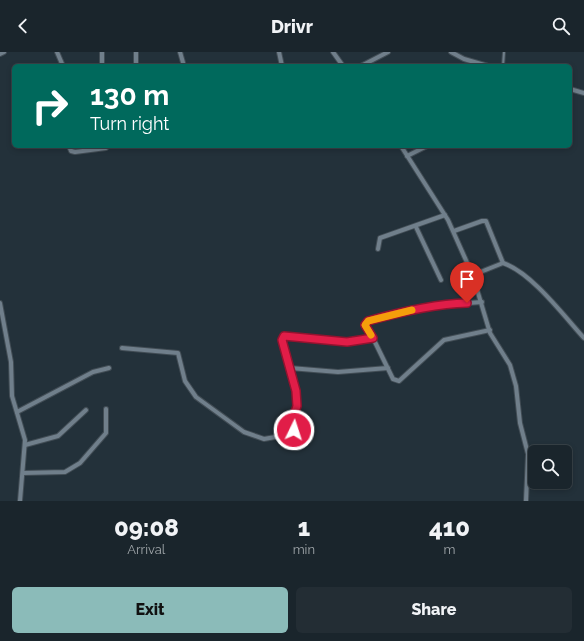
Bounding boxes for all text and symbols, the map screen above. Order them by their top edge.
icon: back [12,15,34,37]
icon: search [550,15,572,37]
text: Drivr [271,16,313,37]
text: 130 m [90,79,169,112]
icon: right [24,80,76,132]
text: Turn right [90,113,169,134]
pin [450,262,484,303]
icon: arrive [456,268,478,290]
position arrow [273,409,315,451]
map controls [528,445,572,489]
button: search [528,445,572,489]
text: 09:08 [114,513,179,542]
text: 1 [298,513,310,542]
text: 410 [429,513,470,542]
text: Arrival [127,542,165,557]
text: min [293,542,315,557]
text: m [444,542,456,557]
button: Exit [12,587,288,633]
button: Share [296,587,572,633]

